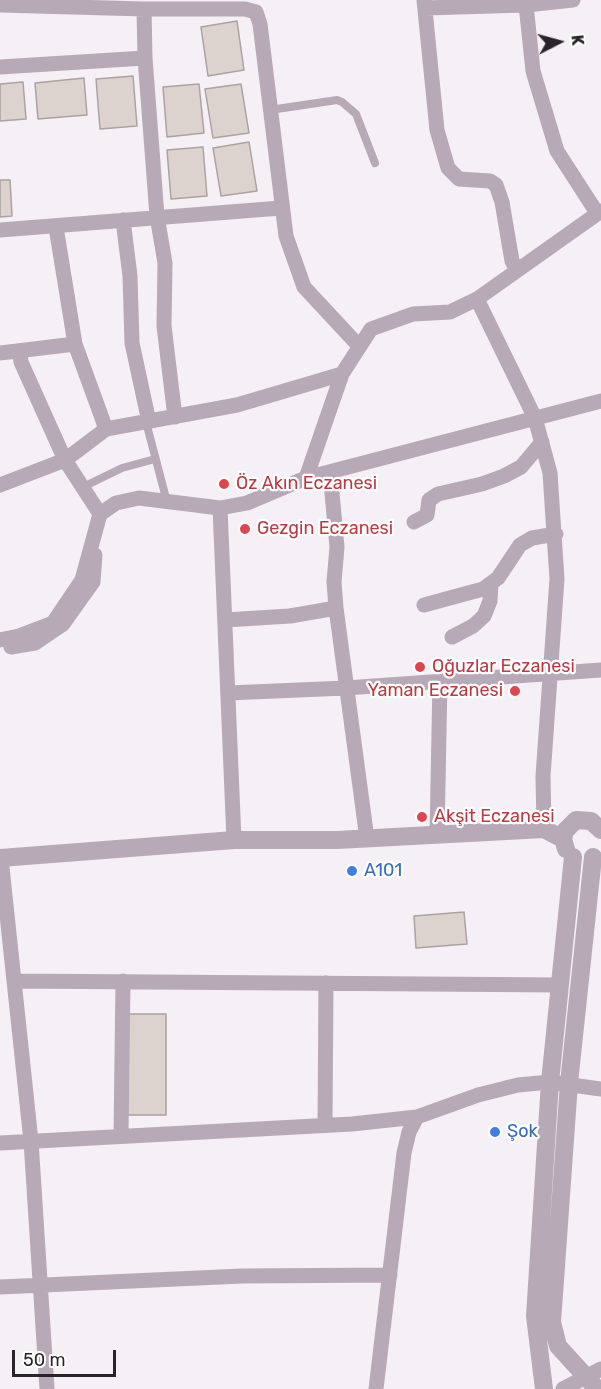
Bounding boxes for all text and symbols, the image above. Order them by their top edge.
north arrow [529,12,589,72]
text: K [567,34,587,46]
place label: Öz Akın Eczanesi [236,473,377,495]
marker: Öz Akın Eczanesi [217,477,231,491]
place label: Gezgin Eczanesi [257,518,393,540]
marker: Gezgin Eczanesi [238,522,252,536]
place label: Oğuzlar Eczanesi [432,656,575,678]
marker: Oğuzlar Eczanesi [413,660,427,674]
place label: Yaman Eczanesi [368,680,503,702]
marker: Yaman Eczanesi [508,684,522,698]
place label: Akşit Eczanesi [434,806,555,828]
marker: Akşit Eczanesi [415,810,429,824]
place label: A101 [364,860,402,882]
marker: A101 [345,864,359,878]
place label: Şok [507,1121,538,1143]
marker: Şok [488,1125,502,1139]
scale bar [15,1338,118,1376]
text: 50 m [23,1349,66,1371]

